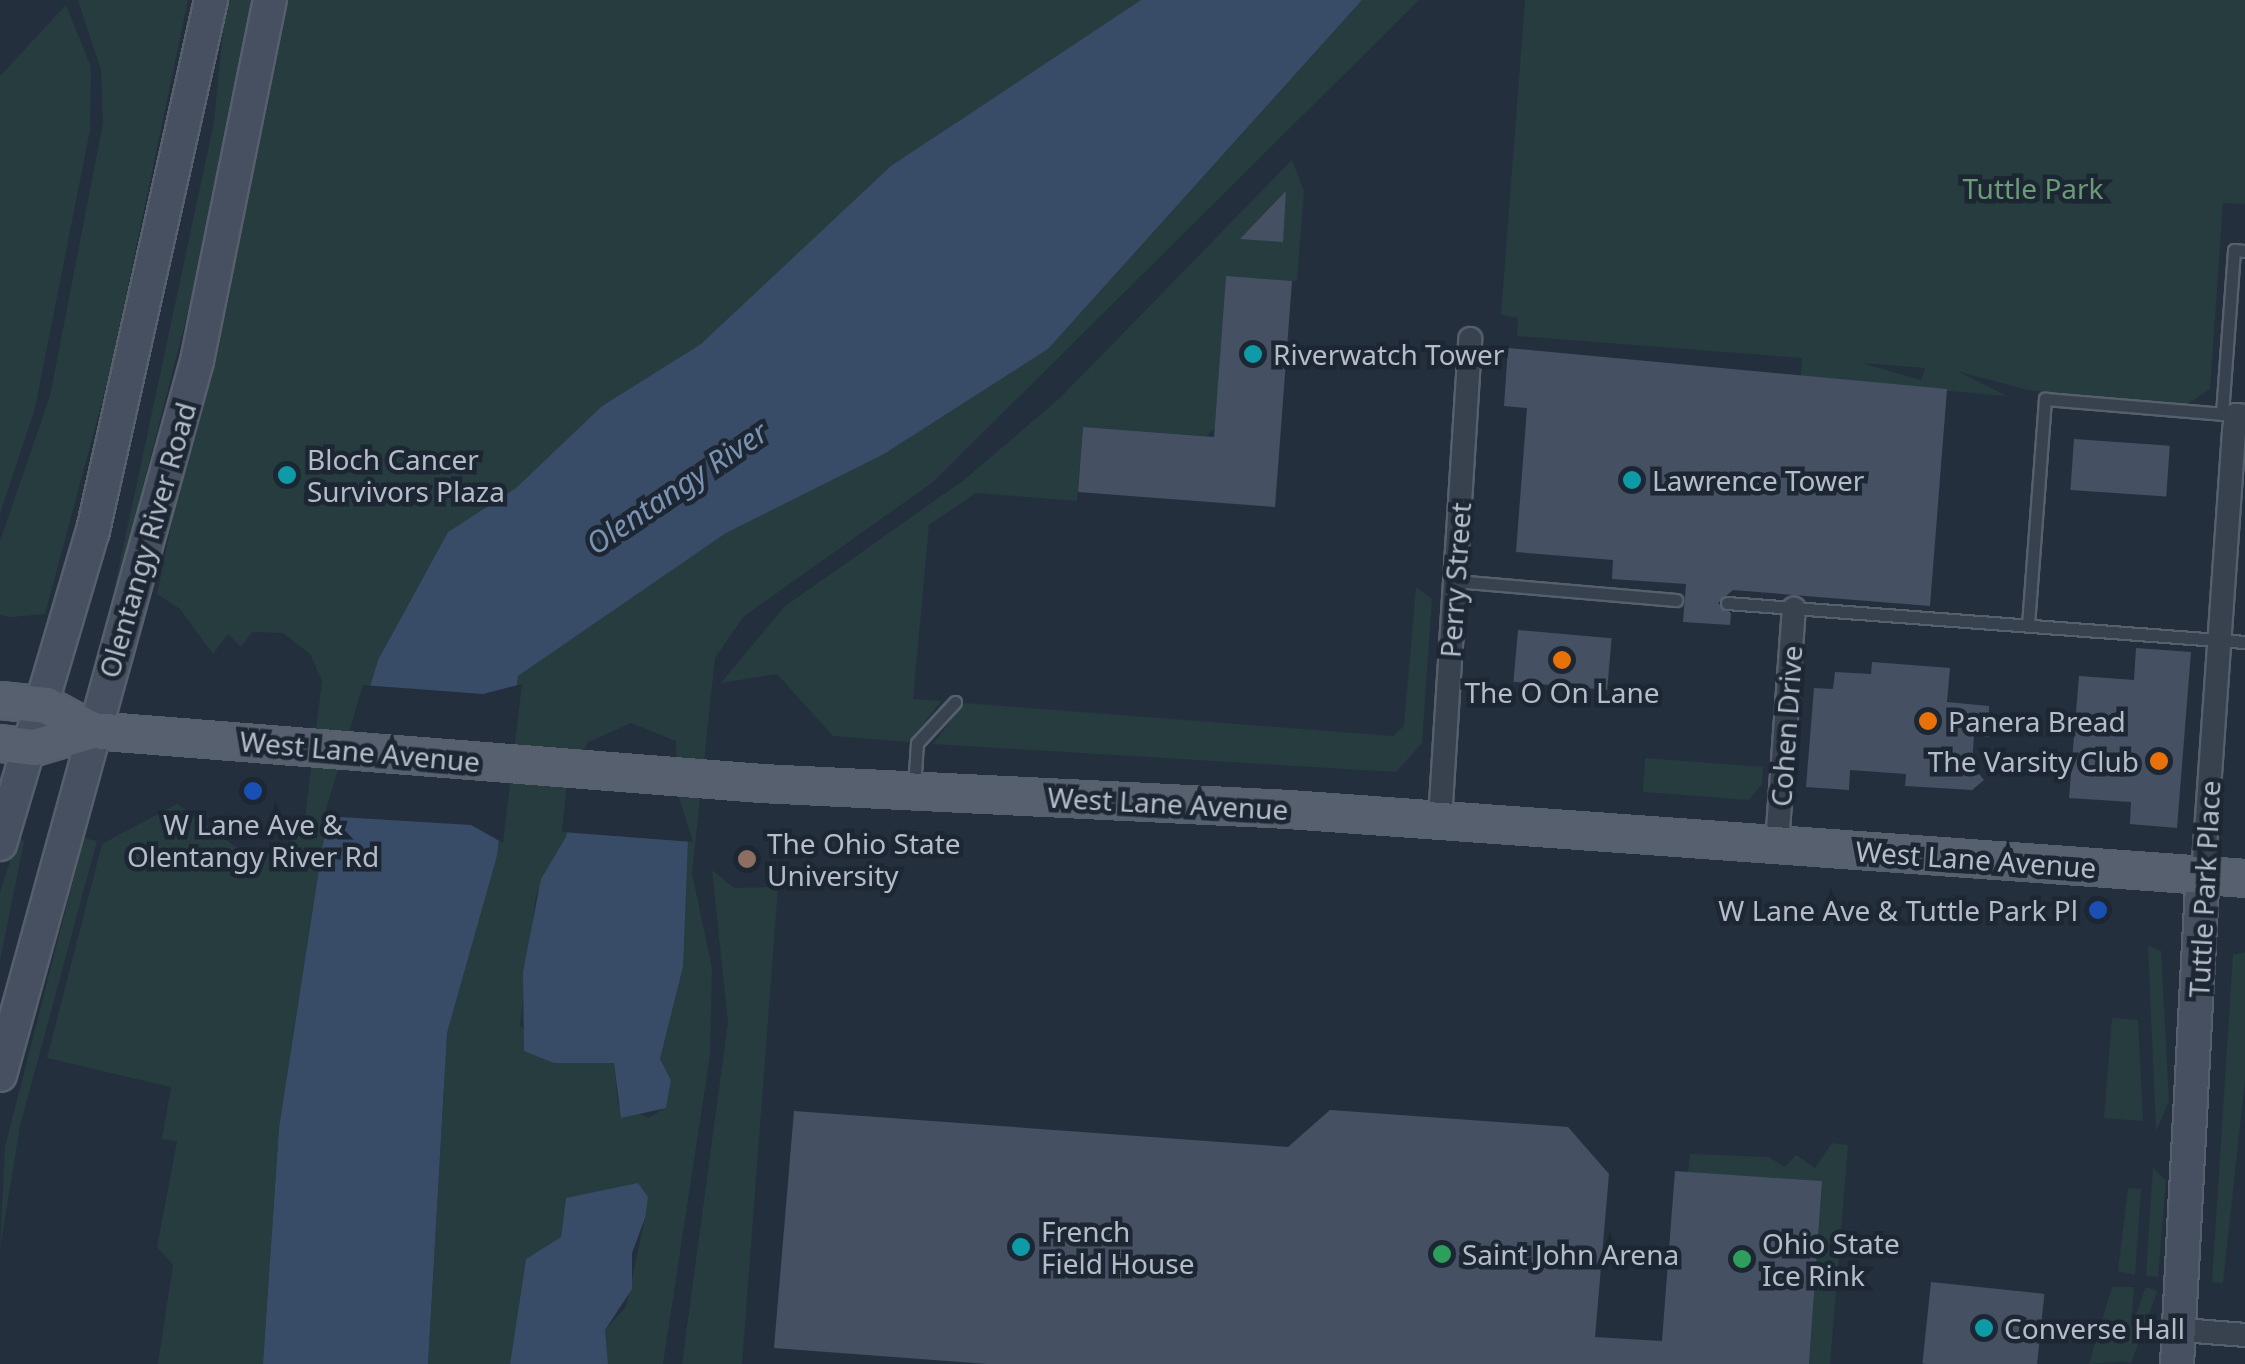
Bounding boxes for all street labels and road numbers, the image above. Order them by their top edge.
street label: Olentangy River Road [92,398,202,682]
street label: Perry Street [1433,501,1477,659]
street label: Cohen Drive [1764,644,1808,808]
street label: West Lane Avenue [238,724,482,778]
street label: West Lane Avenue [1047,780,1289,826]
street label: Tuttle Park Place [2182,780,2226,998]
street label: West Lane Avenue [1855,834,2097,884]

